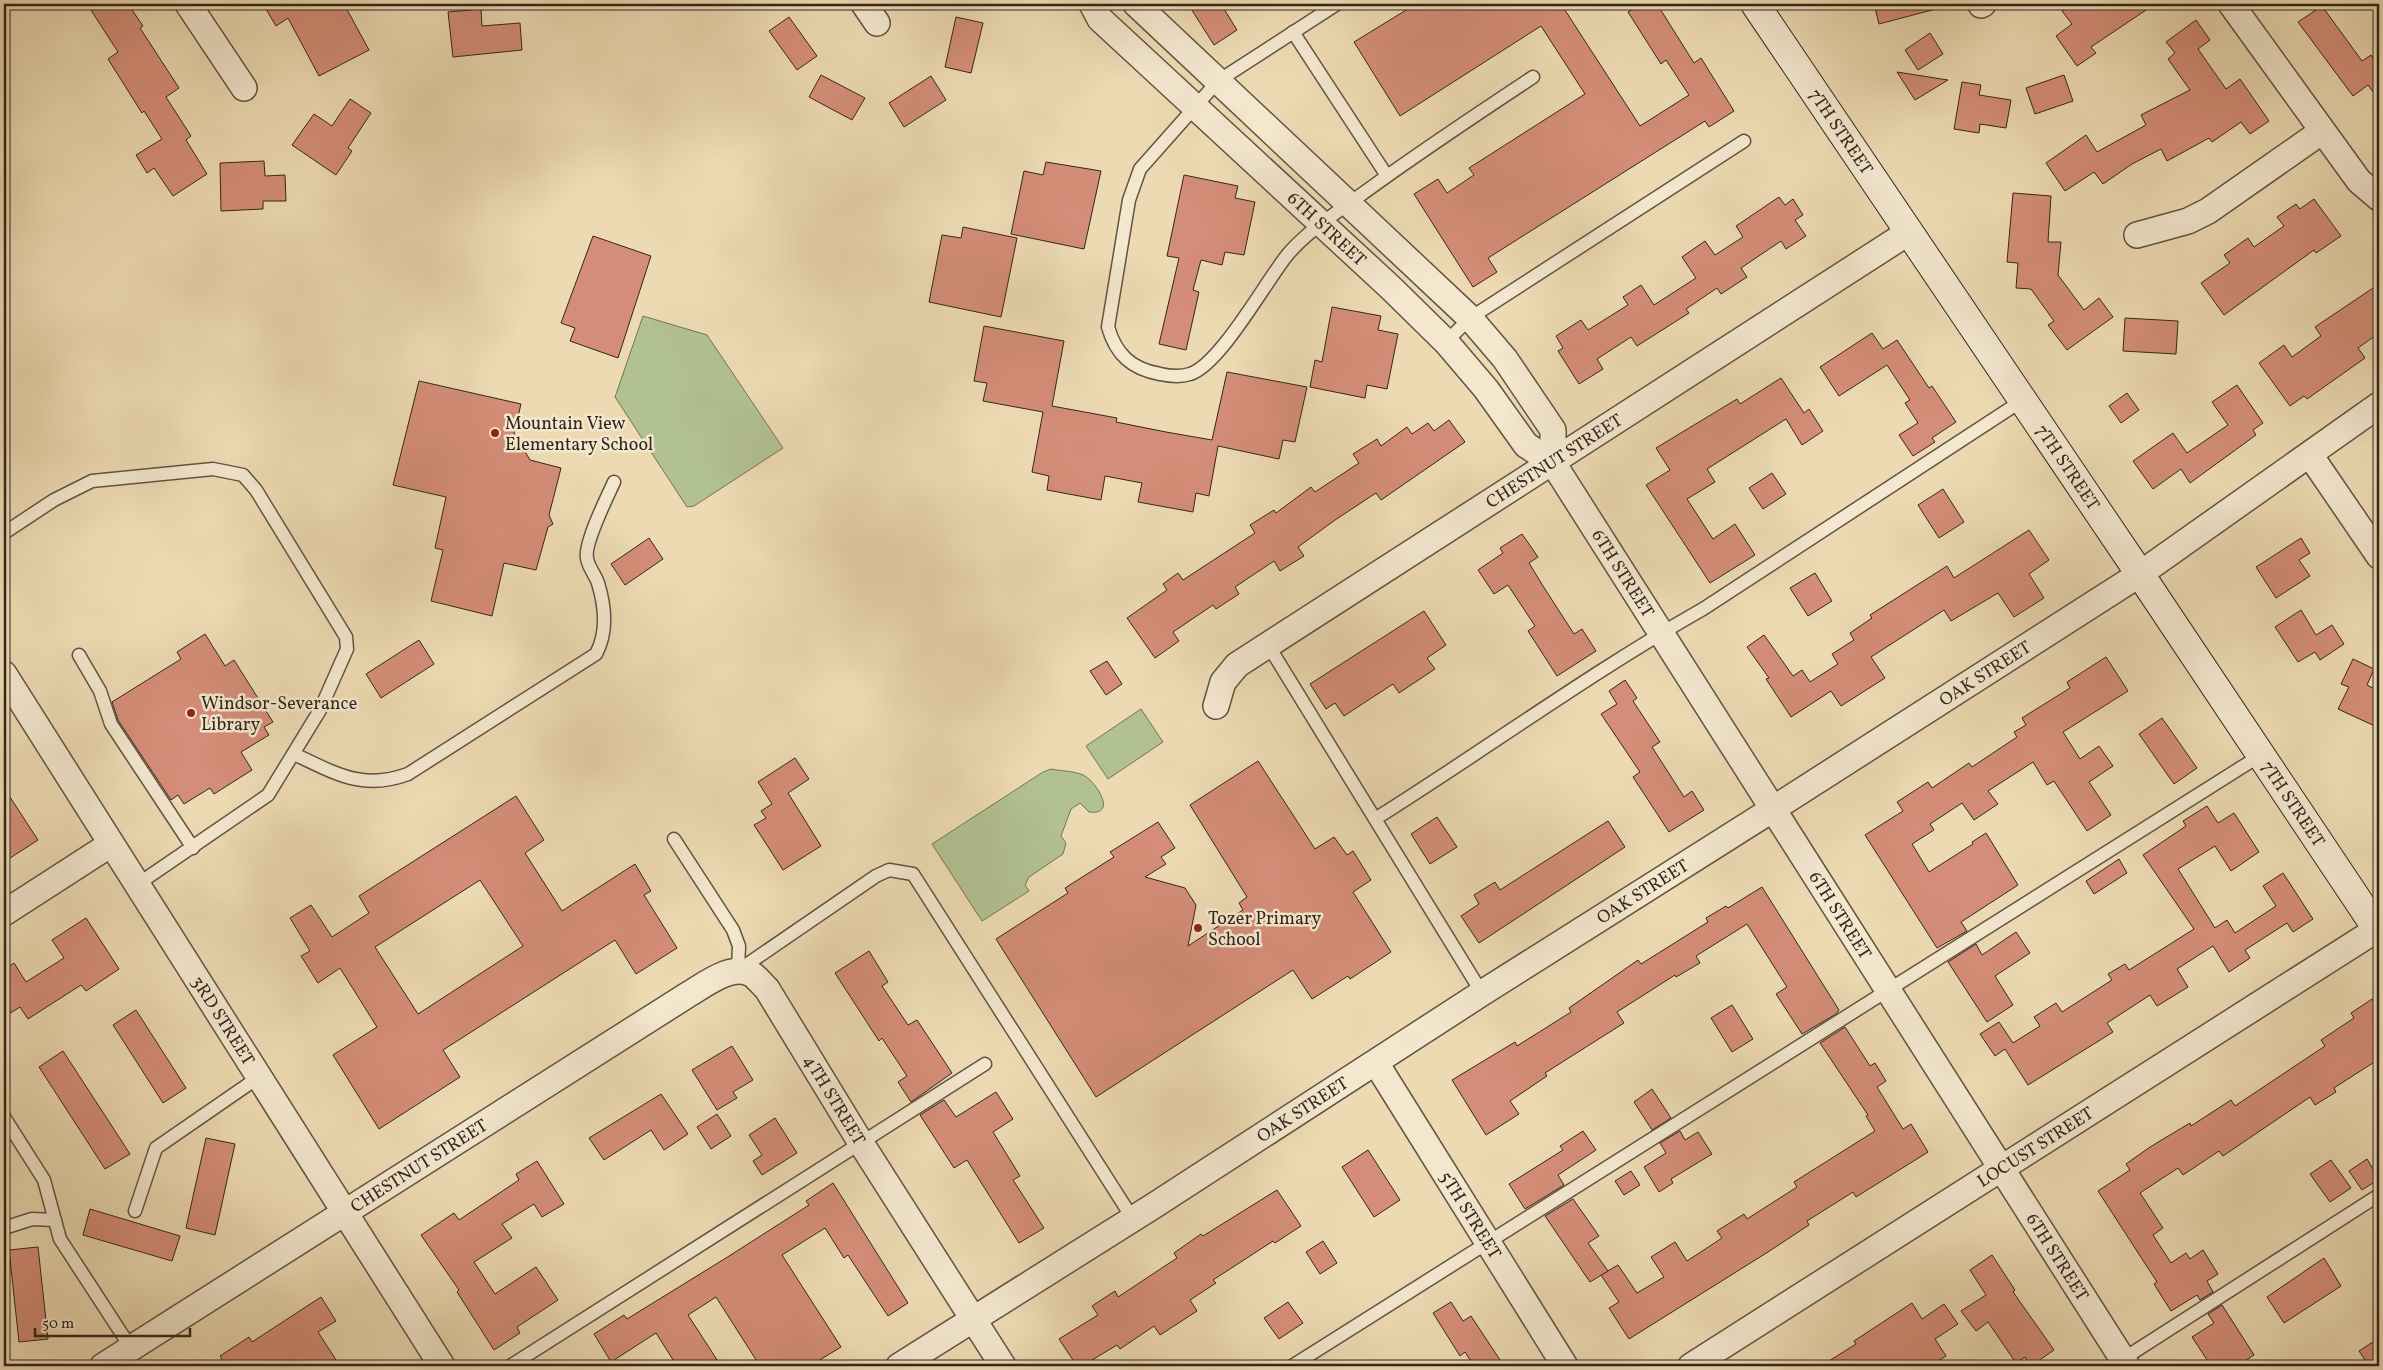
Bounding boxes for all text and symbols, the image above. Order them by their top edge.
street label: 7TH STREET [1802,85,1878,181]
street label: 6TH STREET [1281,187,1371,273]
street label: CHESTNUT STREET [1482,409,1628,515]
place label: Mountain View Elementary School [505,412,653,458]
street label: 7TH STREET [2029,420,2105,516]
marker: Mountain View Elementary School [489,427,501,439]
street label: 6TH STREET [1585,525,1659,623]
street label: OAK STREET [1935,636,2037,713]
place label: Windsor-Severance Library [201,692,357,738]
marker: Windsor-Severance Library [185,707,197,719]
street label: 7TH STREET [2254,757,2330,853]
street label: OAK STREET [1592,854,1695,931]
street label: 6TH STREET [1802,867,1877,965]
place label: Tozer Primary School [1208,907,1321,953]
marker: Tozer Primary School [1192,922,1204,934]
street label: 3RD STREET [184,972,260,1071]
street label: 4TH STREET [796,1051,871,1151]
street label: OAK STREET [1252,1072,1354,1150]
street label: LOCUST STREET [1973,1102,2099,1195]
street label: CHESTNUT STREET [346,1114,493,1220]
street label: 5TH STREET [1433,1167,1507,1265]
street label: 6TH STREET [2019,1209,2094,1307]
scale bar [35,1305,190,1337]
text: 50 m [42,1314,74,1335]

